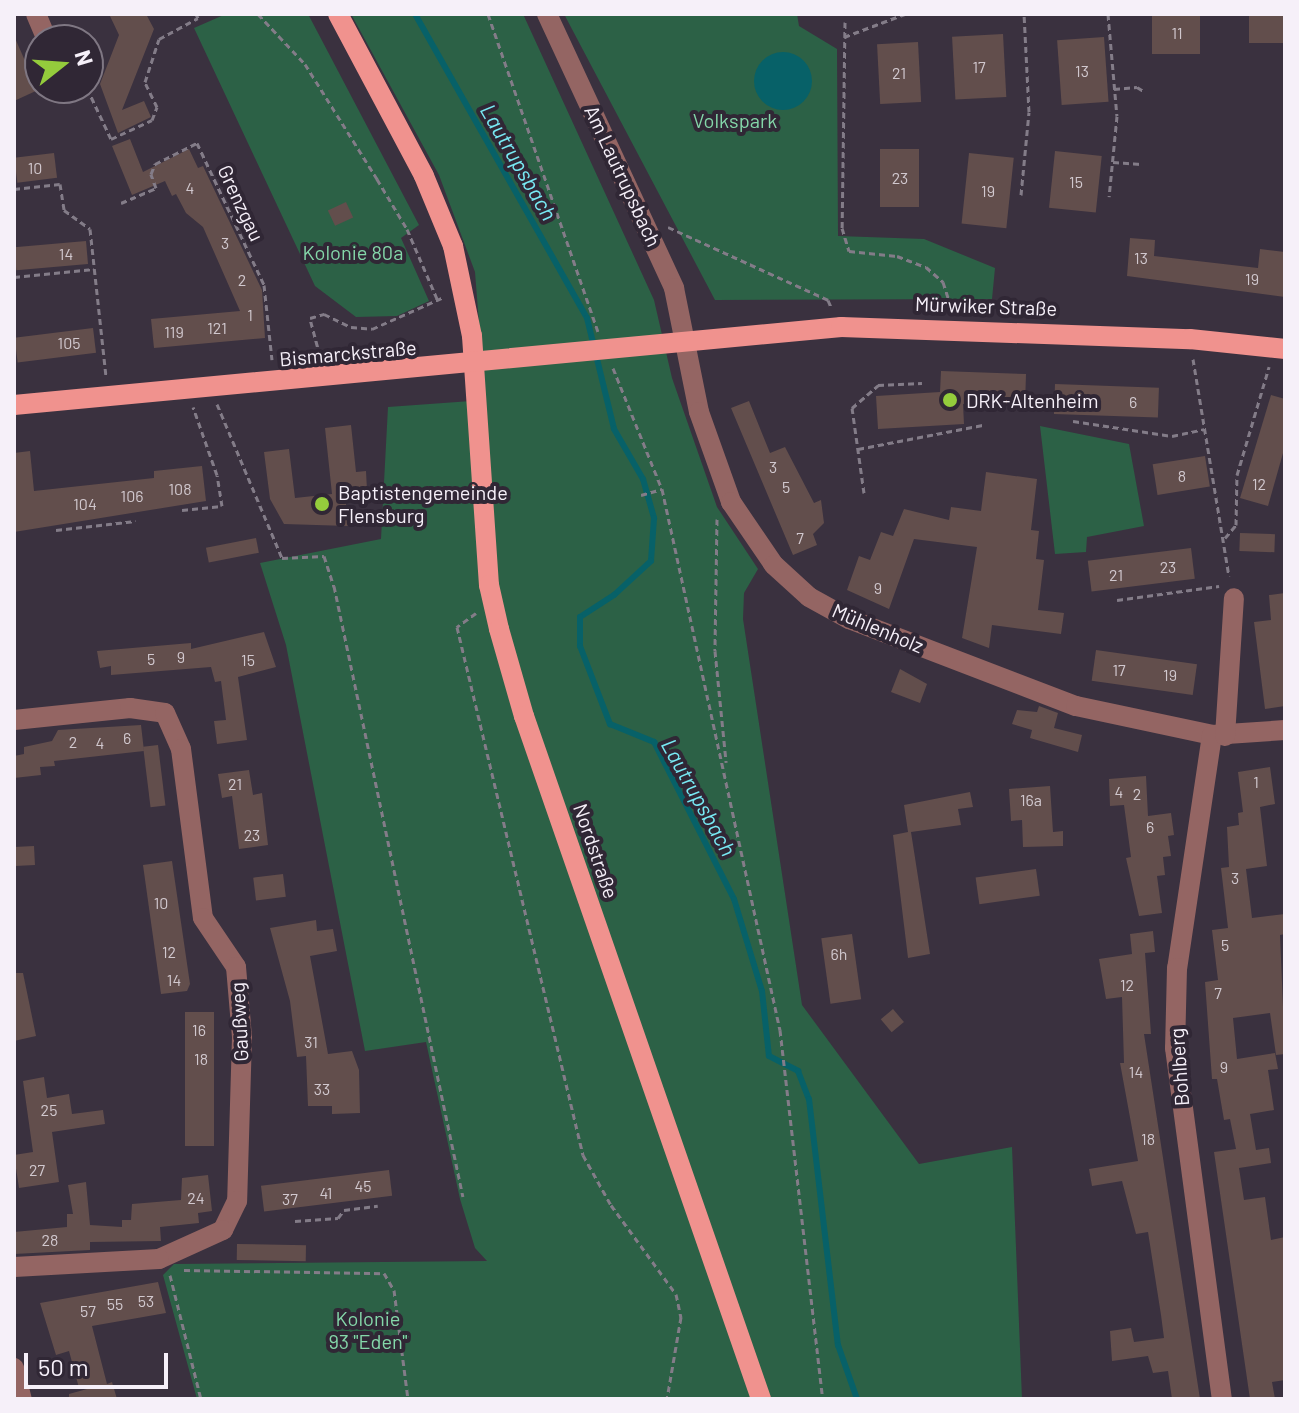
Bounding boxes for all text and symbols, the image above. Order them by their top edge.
house number: 11 [1171,23,1183,43]
north arrow [24,24,104,104]
text: N [70,47,100,68]
house number: 17 [972,57,986,77]
house number: 13 [1075,61,1089,81]
house number: 21 [892,63,906,83]
water label: Lautrupsbach [475,99,563,225]
street label: Am Lautrupsbach [580,101,666,251]
park label: Volkspark [693,108,777,132]
house number: 10 [28,158,42,178]
street label: Grenzgau [213,161,269,245]
house number: 23 [892,168,908,188]
house number: 15 [1069,172,1083,192]
house number: 4 [186,178,194,198]
house number: 19 [981,181,995,201]
house number: 3 [221,233,229,253]
park label: Kolonie 80a [303,240,403,264]
house number: 14 [59,244,73,264]
house number: 13 [1134,248,1148,268]
house number: 19 [1245,269,1259,289]
house number: 2 [238,270,246,290]
street label: Mürwiker Straße [915,292,1057,320]
house number: 1 [247,305,253,325]
house number: 121 [207,318,227,338]
house number: 119 [164,322,184,342]
house number: 105 [58,333,80,353]
street label: Bismarckstraße [278,335,418,371]
place label: DRK-Altenheim [966,388,1098,412]
marker: DRK-Altenheim [941,391,959,409]
house number: 6 [1129,392,1137,412]
house number: 3 [769,457,777,477]
house number: 8 [1178,466,1186,486]
house number: 12 [1252,474,1266,494]
house number: 5 [782,477,790,497]
house number: 108 [169,479,191,499]
place label: Baptistengemeinde Flensburg [338,480,508,527]
house number: 106 [121,486,143,506]
house number: 104 [73,494,97,514]
marker: Baptistengemeinde Flensburg [313,495,331,513]
house number: 7 [796,528,804,548]
house number: 23 [1160,557,1176,577]
house number: 21 [1109,565,1123,585]
house number: 9 [874,578,882,598]
street label: Mühlenholz [829,598,927,658]
house number: 9 [177,647,185,667]
house number: 5 [147,649,155,669]
house number: 15 [241,650,255,670]
house number: 17 [1112,660,1126,680]
house number: 19 [1163,665,1177,685]
house number: 6 [123,728,131,748]
house number: 2 [69,732,77,752]
house number: 4 [96,733,104,753]
water label: Lautrupsbach [656,734,742,860]
house number: 1 [1253,772,1259,792]
house number: 21 [228,774,242,794]
house number: 4 [1115,782,1123,802]
house number: 2 [1133,784,1141,804]
house number: 16a [1020,790,1042,810]
street label: Nordstraße [569,800,623,902]
house number: 6 [1146,817,1154,837]
house number: 23 [244,825,260,845]
house number: 3 [1231,868,1239,888]
house number: 10 [154,893,168,913]
house number: 5 [1221,935,1229,955]
house number: 12 [162,942,176,962]
house number: 6h [831,944,847,964]
house number: 14 [167,970,181,990]
house number: 12 [1120,975,1134,995]
street label: Gaußweg [225,982,253,1062]
house number: 7 [1214,983,1222,1003]
house number: 16 [192,1020,206,1040]
street label: Bohlberg [1164,1027,1194,1107]
house number: 31 [304,1032,318,1052]
house number: 18 [194,1049,208,1069]
house number: 9 [1220,1057,1228,1077]
house number: 14 [1129,1062,1143,1082]
house number: 33 [314,1079,330,1099]
house number: 25 [41,1100,57,1120]
house number: 18 [1141,1129,1155,1149]
house number: 27 [29,1160,45,1180]
house number: 45 [354,1176,372,1196]
house number: 41 [320,1183,332,1203]
house number: 24 [187,1188,205,1208]
house number: 37 [282,1189,298,1209]
house number: 28 [42,1230,58,1250]
house number: 53 [138,1291,154,1311]
house number: 55 [107,1294,123,1314]
house number: 57 [80,1301,96,1321]
park label: Kolonie 93 "Eden" [328,1307,408,1354]
scale bar [28,1337,172,1387]
text: 50 m [38,1352,89,1381]

